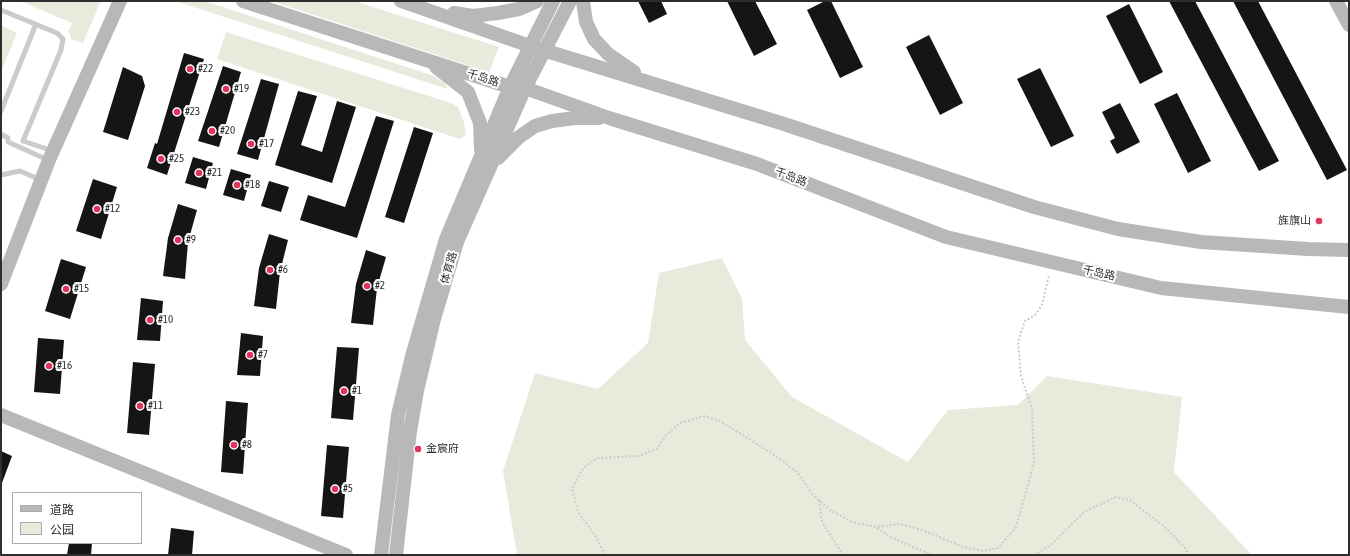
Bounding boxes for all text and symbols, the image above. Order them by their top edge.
place label: #22 [198,62,213,76]
marker: #22 [185,64,195,74]
street label: 千岛路 [465,67,501,89]
place label: #19 [234,82,249,96]
marker: #19 [221,84,231,94]
place label: #23 [185,105,200,119]
marker: #23 [172,107,182,117]
place label: #20 [220,124,235,138]
marker: #20 [207,126,217,136]
place label: #17 [259,137,274,151]
marker: #17 [246,139,256,149]
place label: #25 [169,152,184,166]
marker: #25 [156,154,166,164]
street label: 千岛路 [773,165,809,189]
place label: #21 [207,166,222,180]
marker: #21 [194,168,204,178]
place label: #18 [245,178,260,192]
marker: #18 [232,180,242,190]
place label: #12 [105,202,120,216]
marker: #12 [92,204,102,214]
place label: 旌旗山 [1278,214,1311,228]
marker: 旌旗山 [1314,216,1324,226]
place label: #9 [186,233,196,247]
marker: #9 [173,235,183,245]
street label: 体育路 [438,250,460,286]
place label: #6 [278,263,288,277]
street label: 千岛路 [1081,263,1117,283]
marker: #6 [265,265,275,275]
place label: #2 [375,279,385,293]
marker: #2 [362,281,372,291]
place label: #15 [74,282,89,296]
marker: #15 [61,284,71,294]
place label: #10 [158,313,173,327]
marker: #10 [145,315,155,325]
place label: #7 [258,348,268,362]
marker: #7 [245,350,255,360]
place label: #16 [57,359,72,373]
marker: #16 [44,361,54,371]
place label: #1 [352,384,362,398]
marker: #1 [339,386,349,396]
place label: #11 [148,399,163,413]
marker: #11 [135,401,145,411]
place label: #8 [242,438,252,452]
marker: #8 [229,440,239,450]
place label: 金宸府 [426,442,459,456]
marker: 金宸府 [413,444,423,454]
place label: #5 [343,482,353,496]
marker: #5 [330,484,340,494]
legend [12,492,142,544]
text: 道路 [50,503,74,517]
text: 公园 [50,523,74,537]

